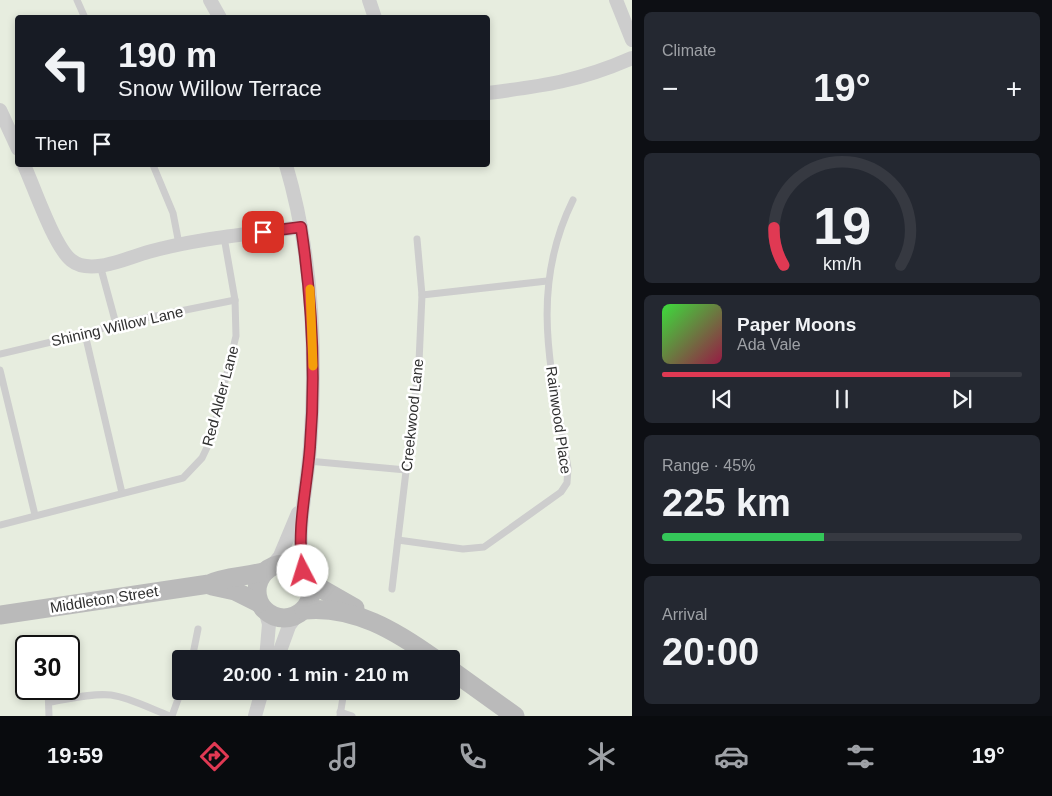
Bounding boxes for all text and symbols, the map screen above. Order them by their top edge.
icon: left [35,35,100,100]
text: 190 m [118,35,217,74]
text: Climate [662,42,716,59]
text: 19° [813,67,871,109]
text: − [662,73,678,104]
text: + [1006,73,1022,104]
text: Snow Willow Terrace [118,76,322,101]
icon: arrive [88,130,116,158]
text: Then [35,133,78,154]
text: 19 [813,197,871,255]
pin [242,211,284,253]
icon: arrive [249,218,277,246]
text: km/h [823,254,861,274]
street label: Shining Willow Lane [49,303,185,349]
text: Paper Moons [737,314,856,335]
text: Ada Vale [737,336,801,353]
street label: Red Alder Lane [198,344,242,448]
street label: Creekwood Lane [398,358,426,472]
street label: Rainwood Place [543,365,575,475]
icon: previous [708,385,736,413]
icon: pause [828,385,856,413]
icon: next [948,385,976,413]
text: Range · 45% [662,457,755,474]
text: 225 km [662,482,791,524]
position arrow [276,544,328,596]
street label: Middleton Street [49,582,160,616]
text: Arrival [662,606,707,623]
text: 20:00 [662,631,759,673]
speed limit sign: 30 [15,635,80,700]
text: 20:00 · 1 min · 210 m [223,664,409,685]
icon: directions [197,739,232,774]
icon: music [326,739,361,774]
icon: phone [455,739,490,774]
icon: climate [584,739,619,774]
icon: car [714,739,749,774]
icon: filters [843,739,878,774]
text: 19:59 [47,743,103,768]
text: 19° [972,743,1005,768]

